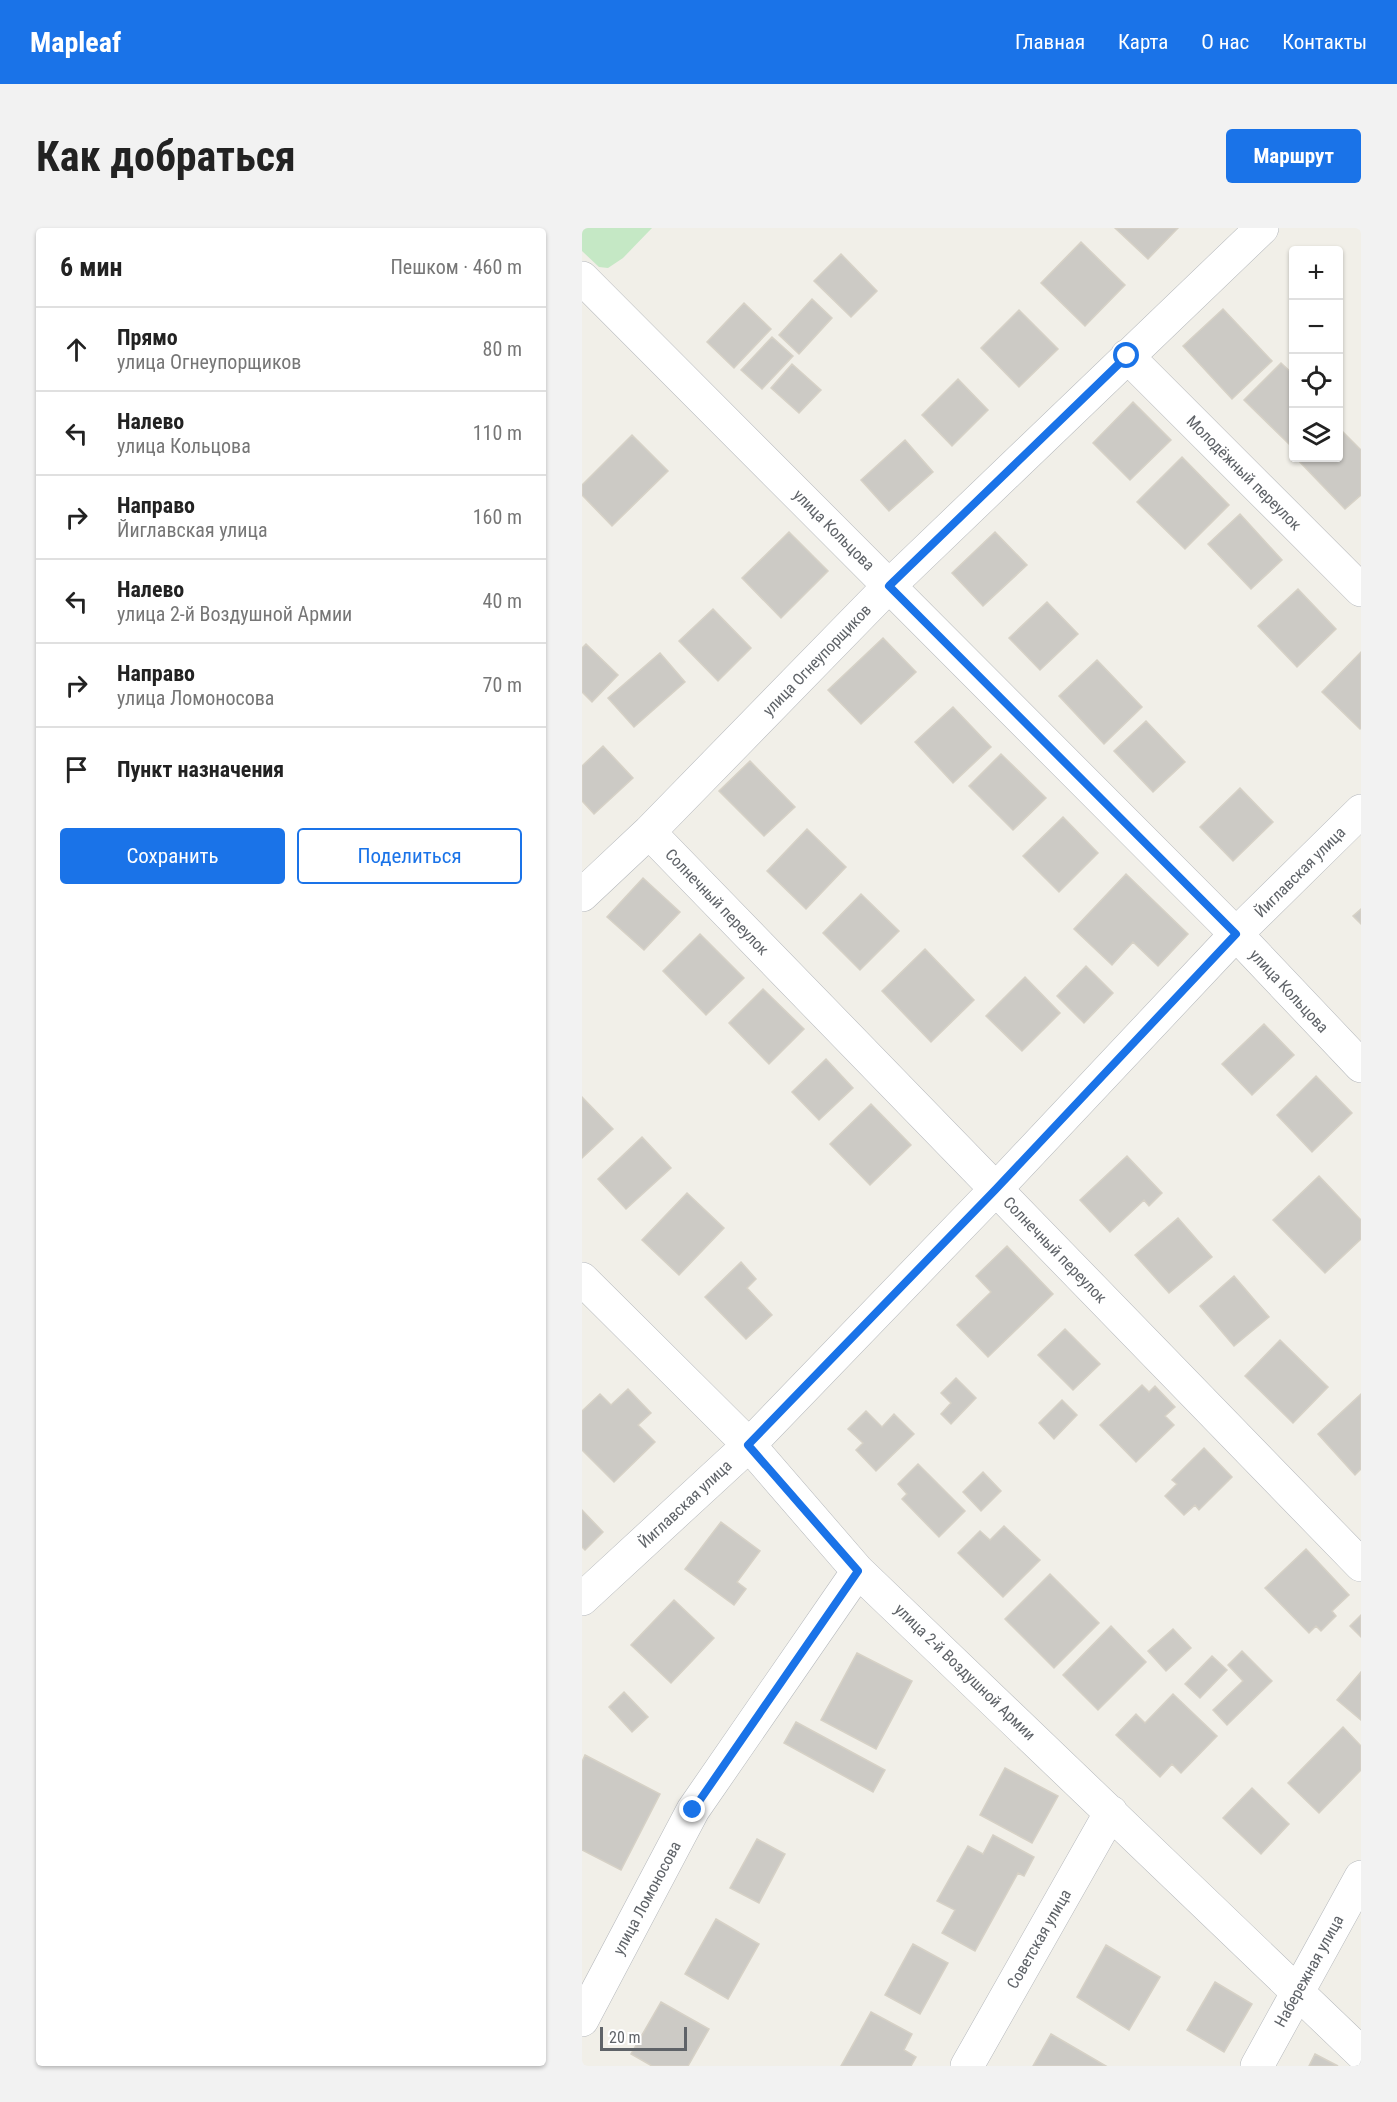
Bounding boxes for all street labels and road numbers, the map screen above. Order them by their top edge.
street label: Молодёжный переулок [1183,412,1305,534]
street label: улица Кольцова [789,485,879,575]
street label: улица Огнеупорщиков [759,600,875,720]
street label: Йиглавская улица [1251,823,1349,921]
street label: Солнечный переулок [661,845,773,959]
street label: улица Кольцова [1246,945,1332,1037]
street label: Солнечный переулок [999,1193,1111,1307]
street label: Йиглавская улица [634,1456,736,1552]
street label: улица 2-й Воздушной Армии [891,1600,1039,1744]
street label: улица Ломоносова [609,1838,685,1958]
street label: Советская улица [1003,1886,1075,1992]
street label: Набережная улица [1270,1912,1348,2030]

